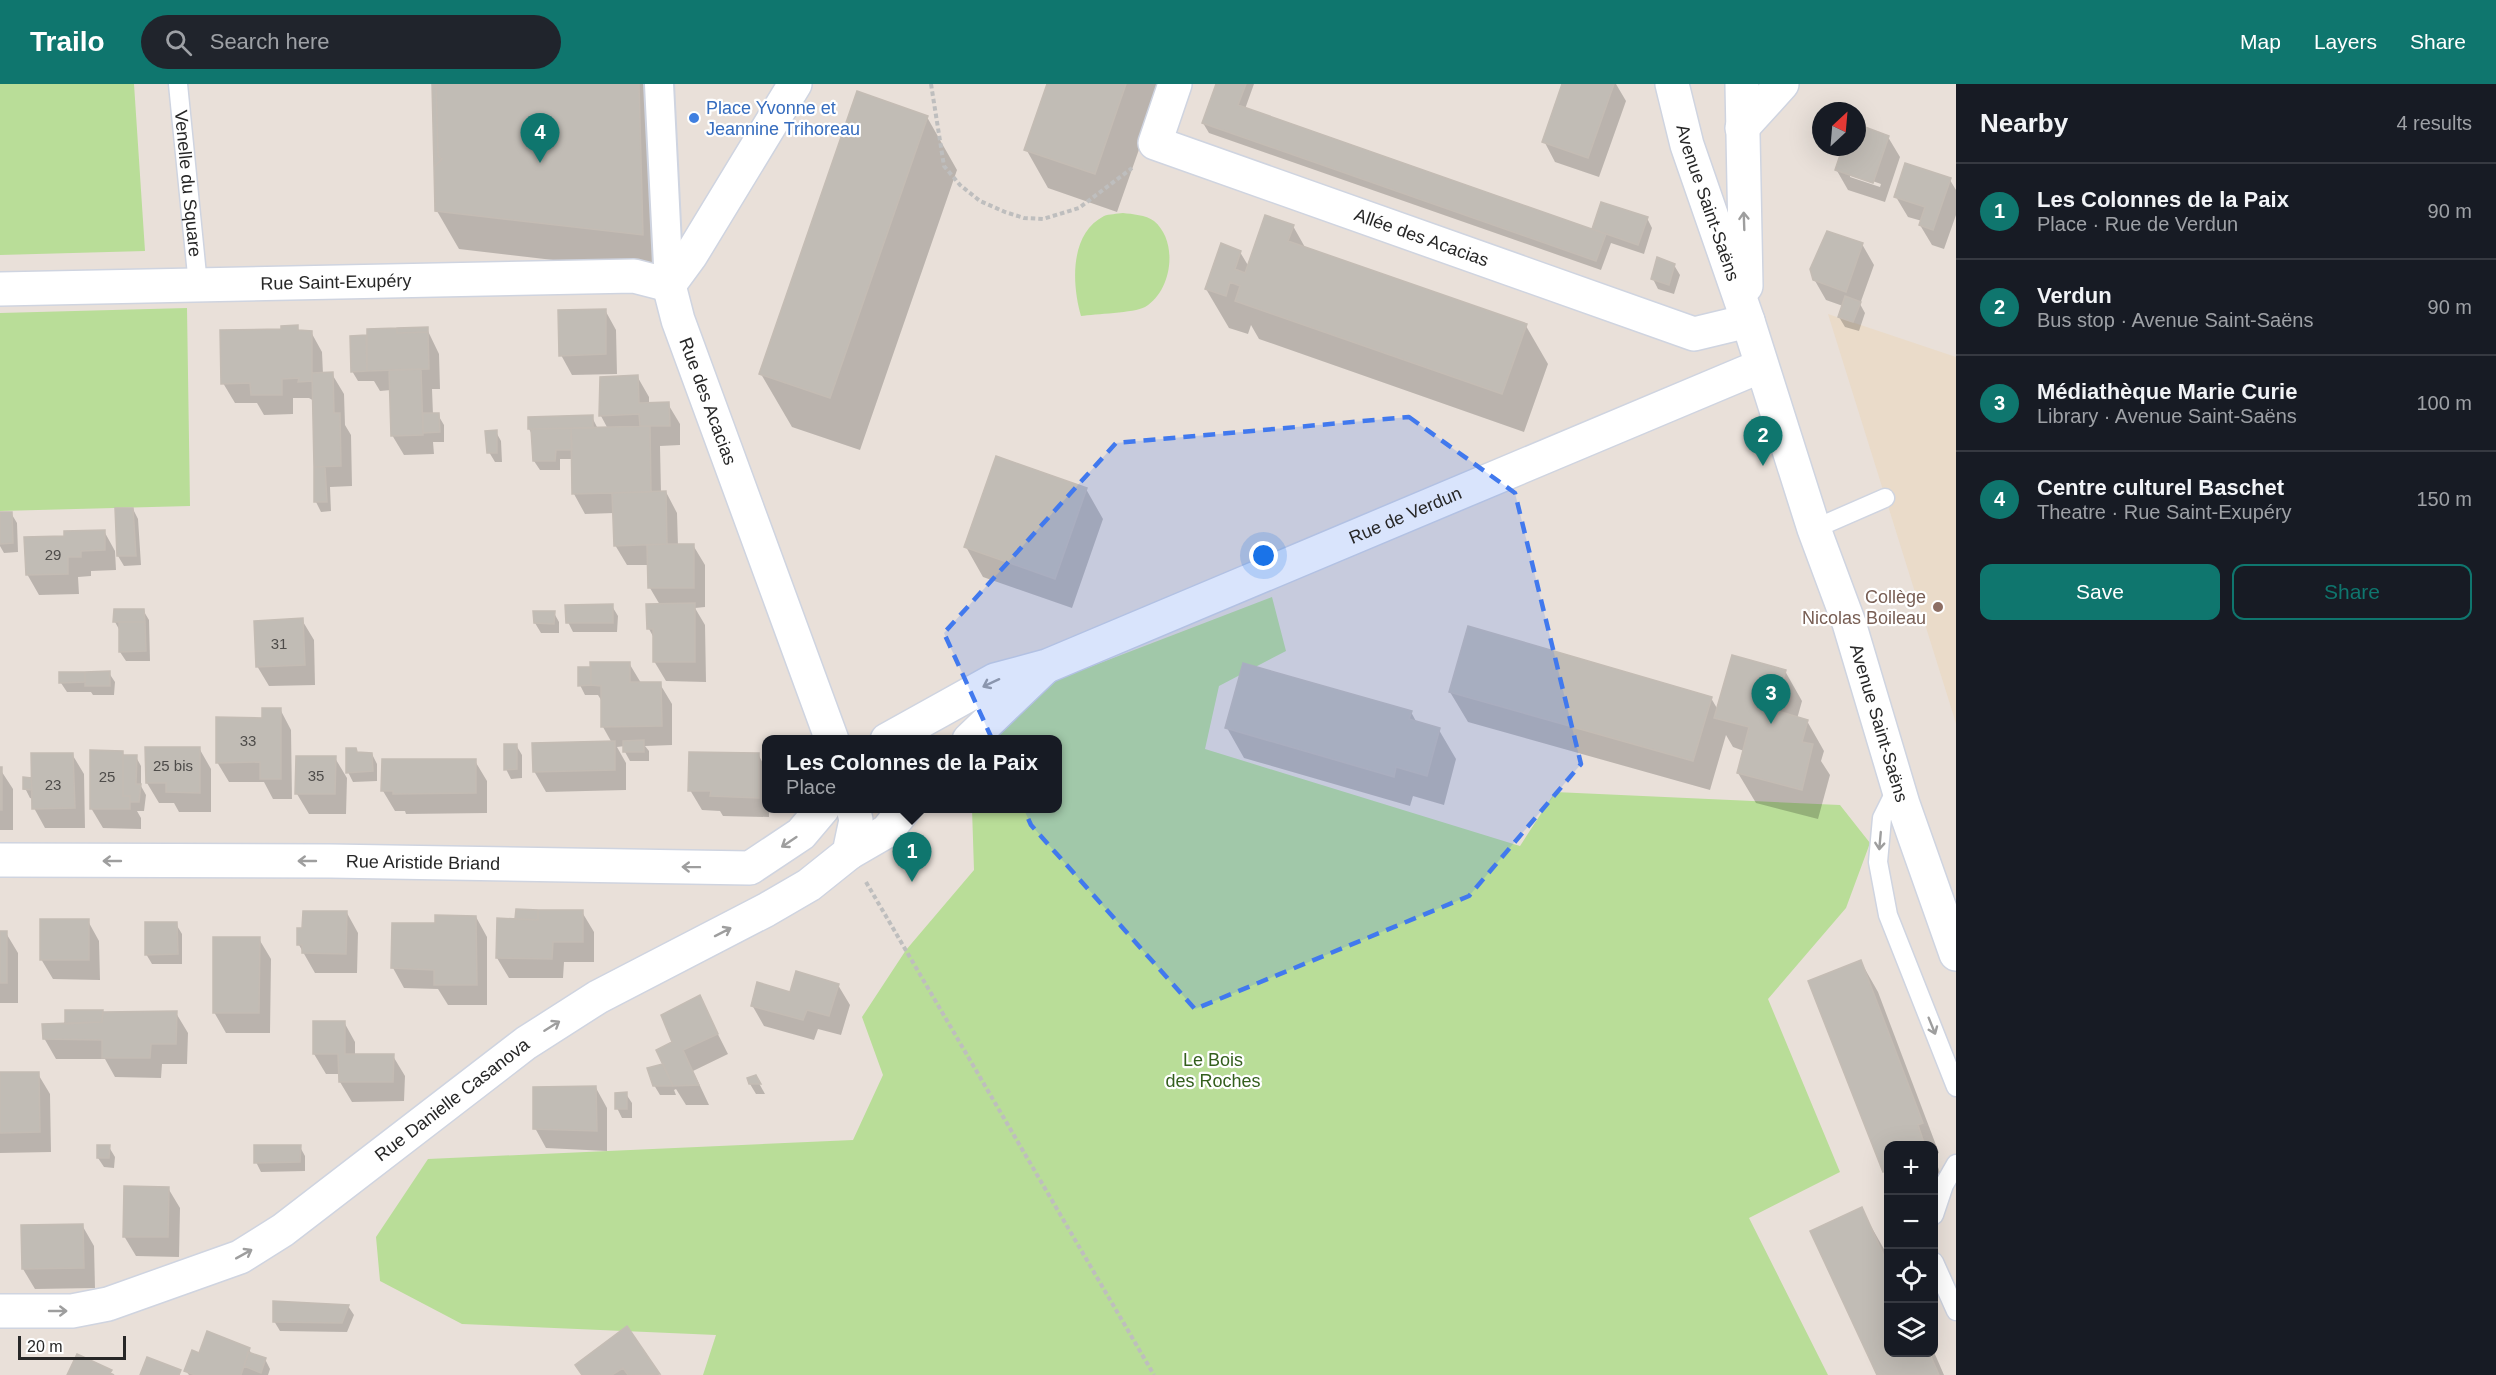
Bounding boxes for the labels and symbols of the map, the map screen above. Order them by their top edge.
place label: Place Yvonne et Jeannine Trihoreau [706,98,860,139]
north arrow [1812,102,1866,156]
street label: Venelle du Square [171,109,205,258]
marker: Place Yvonne et Jeannine Trihoreau [687,111,701,125]
pin: 4 [520,113,560,163]
street label: Avenue Saint-Saëns [1672,122,1743,284]
street label: Allée des Acacias [1352,204,1491,270]
one-way arrow [1739,211,1750,231]
street label: Rue Saint-Exupéry [260,271,412,294]
street label: Rue des Acacias [675,335,740,468]
pin: 2 [1744,416,1782,466]
street label: Rue de Verdun [1346,483,1465,548]
your location [1249,541,1278,570]
house number: 29 [45,546,61,563]
place label: Collège Nicolas Boileau [1802,587,1926,628]
marker: Collège Nicolas Boileau [1931,600,1945,614]
house number: 31 [271,635,287,652]
street label: Avenue Saint-Saëns [1846,642,1912,804]
pin: 3 [1752,674,1790,724]
one-way arrow [982,677,1000,689]
house number: 33 [240,732,256,749]
house number: 25 bis [153,757,193,774]
house number: 35 [308,767,324,784]
house number: 25 [99,768,115,785]
house number: 23 [45,776,61,793]
one-way arrow [1874,830,1885,850]
pin: 1 [892,832,932,882]
one-way arrow [781,835,798,848]
street label: Rue Aristide Briand [346,851,500,874]
one-way arrow [103,855,123,867]
one-way arrow [298,855,318,867]
one-way arrow [682,861,702,873]
one-way arrow [714,926,731,938]
one-way arrow [1927,1017,1938,1035]
one-way arrow [544,1020,560,1032]
street label: Rue Danielle Casanova [371,1034,534,1165]
park label: Le Bois des Roches [1165,1050,1261,1091]
one-way arrow [235,1248,252,1260]
one-way arrow [48,1305,68,1317]
scale bar [18,1333,126,1360]

